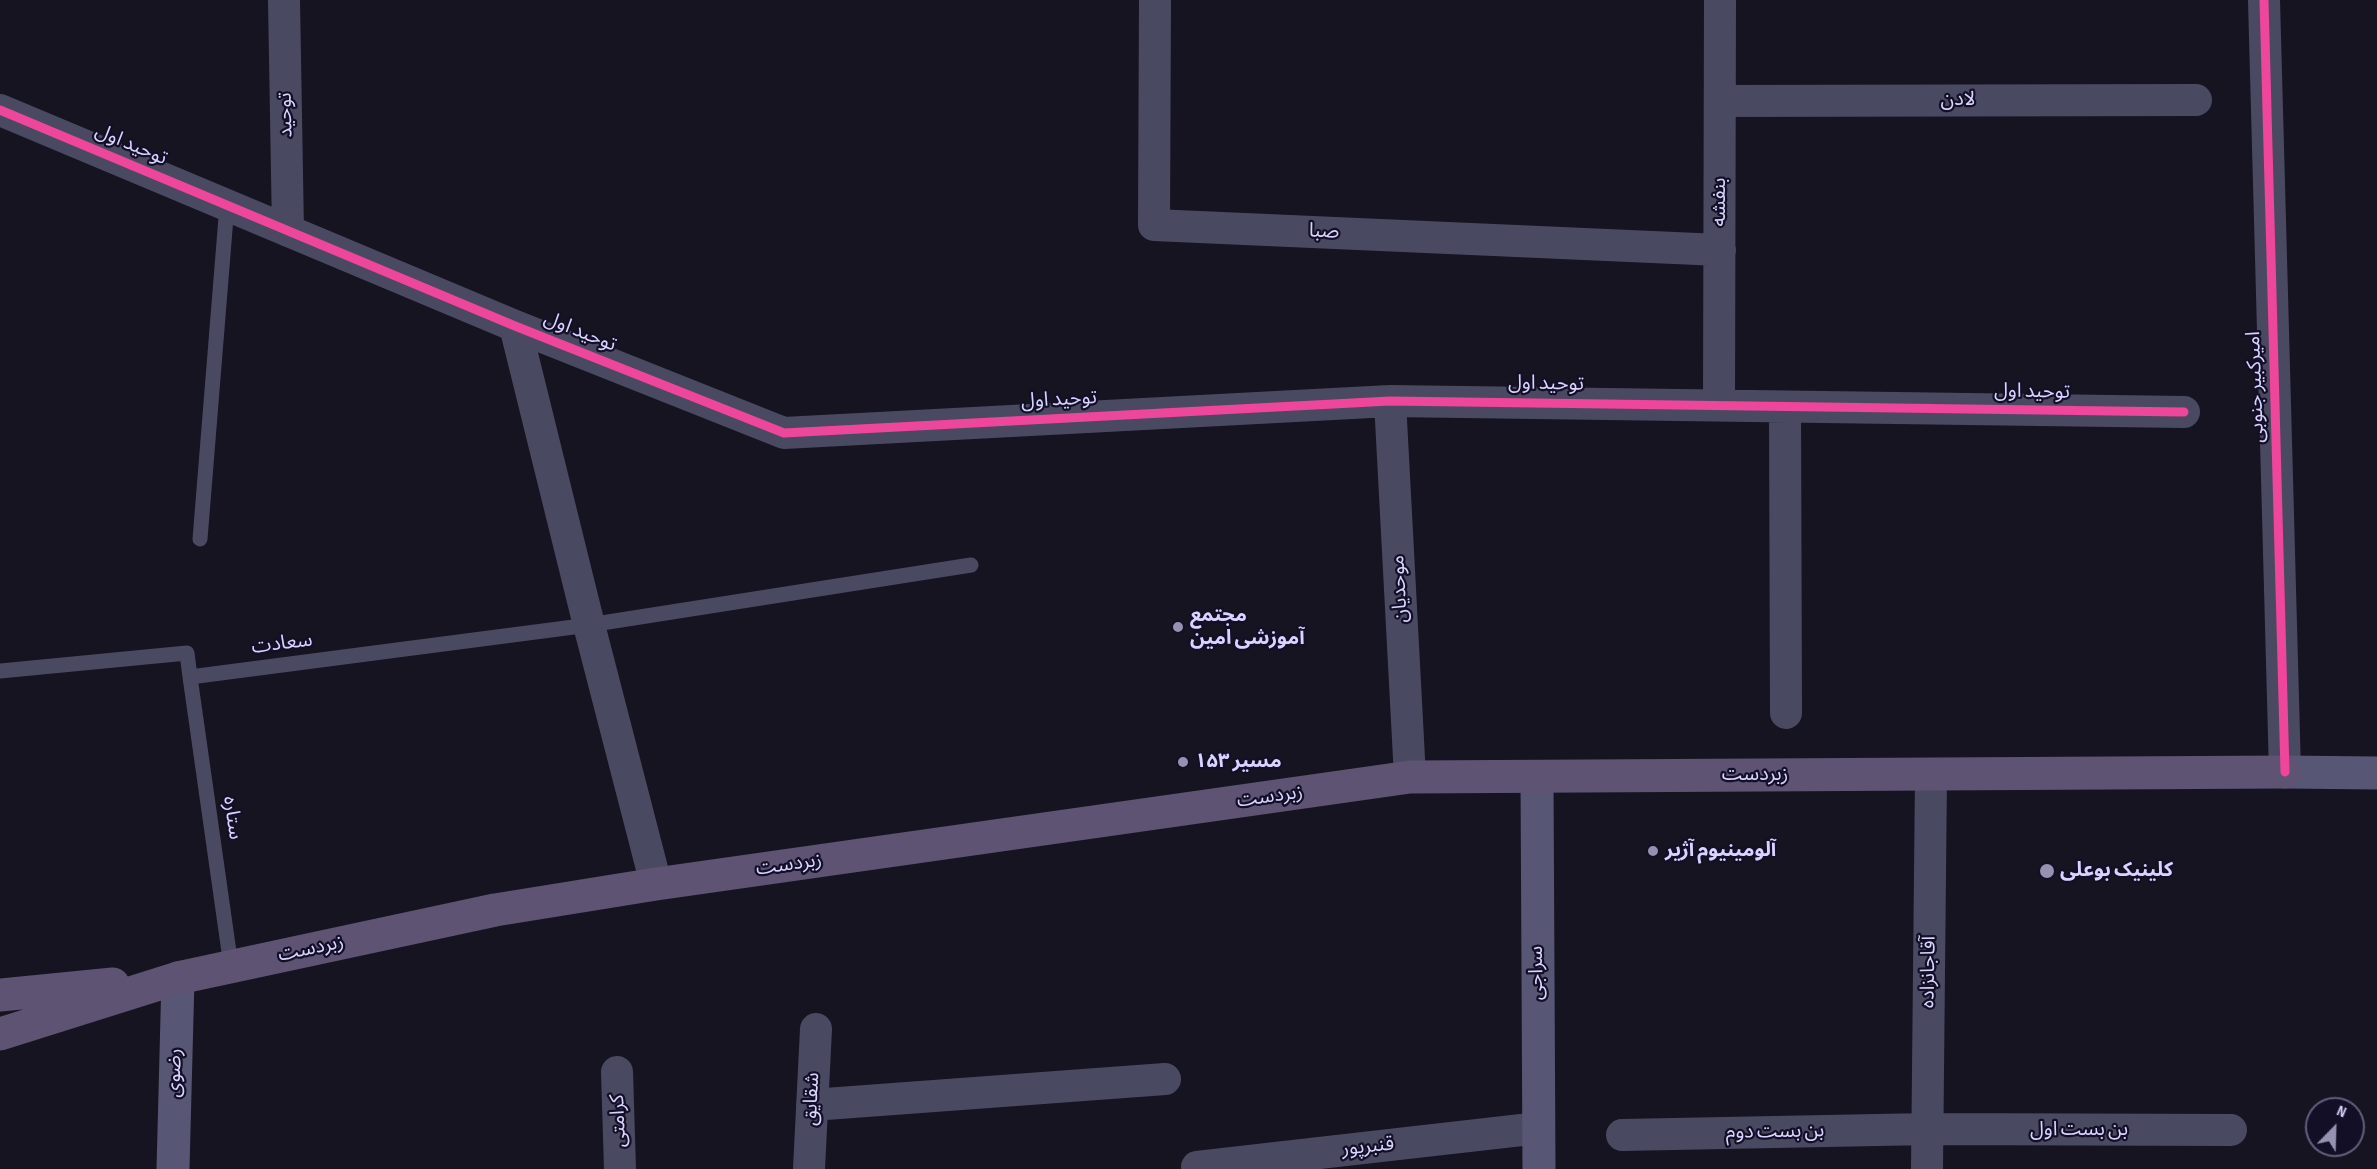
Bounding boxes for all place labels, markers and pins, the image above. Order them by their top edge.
place label: مجتمع آموزشی امین [1190,604,1305,651]
marker: مجتمع آموزشی امین [1171,620,1185,634]
place label: مسیر ۱۵۳ [1195,750,1282,774]
marker: مسیر ۱۵۳ [1176,755,1190,769]
place label: آلومینیوم آژیر [1665,839,1776,863]
marker: آلومینیوم آژیر [1646,844,1660,858]
place label: کلینیک بوعلی [2060,859,2173,883]
marker: کلینیک بوعلی [2038,862,2056,880]

